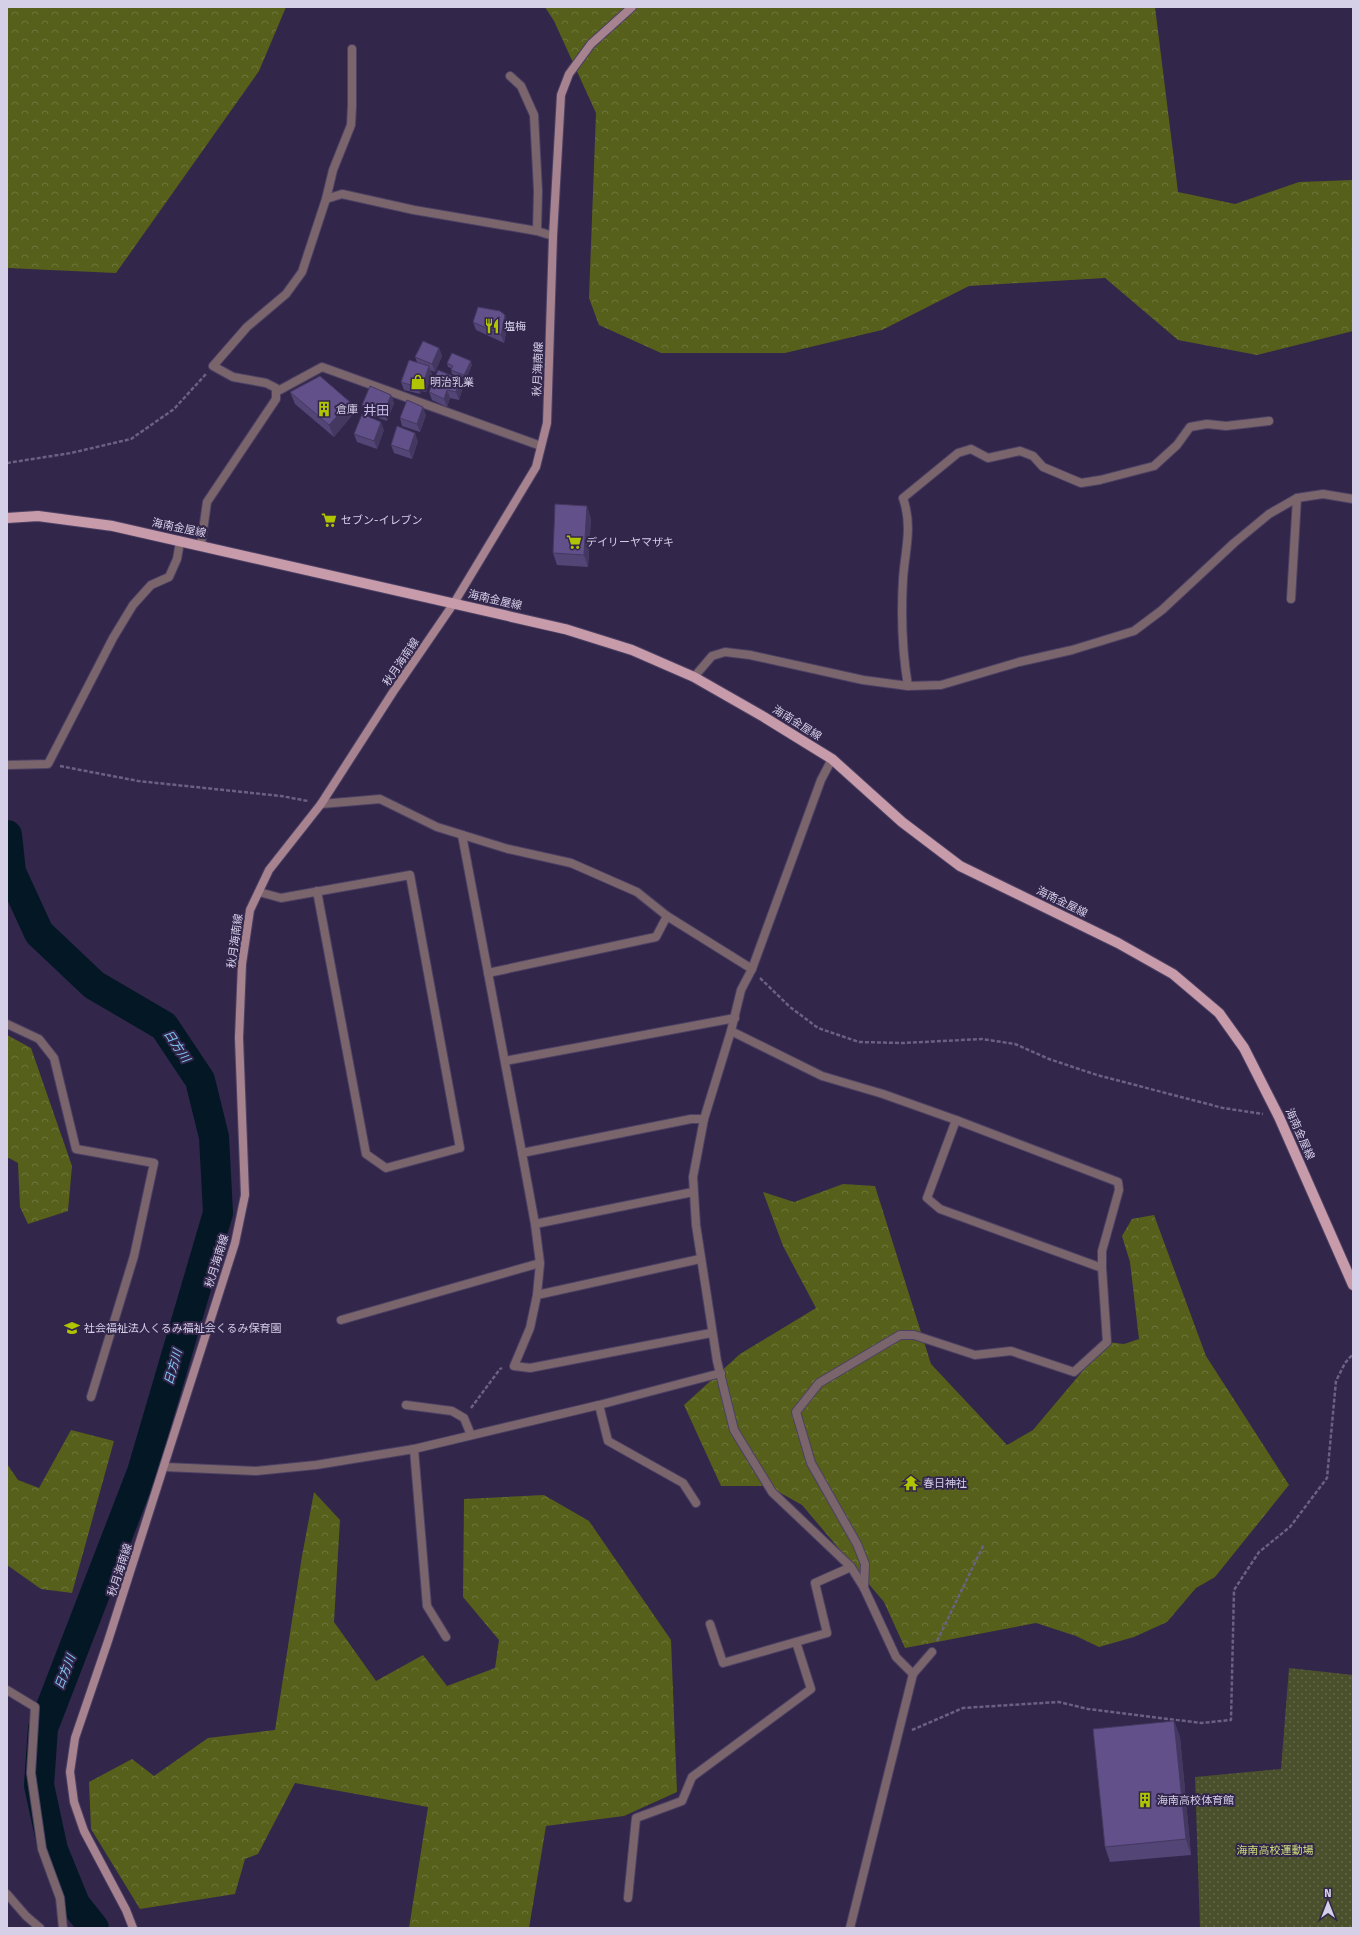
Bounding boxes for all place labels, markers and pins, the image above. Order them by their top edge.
restaurant icon: 塩梅 [483,317,501,335]
place label: 塩梅 [504,320,526,333]
shop icon: 明治乳業 [409,373,427,391]
place label: 明治乳業 [430,376,474,389]
building icon: 倉庫 [315,400,333,418]
place label: 倉庫 [336,403,358,416]
supermarket icon: セブン-イレブン [320,511,338,529]
place label: セブン-イレブン [341,514,422,527]
supermarket icon: デイリーヤマザキ [565,533,583,551]
place label: デイリーヤマザキ [586,536,674,549]
school or university icon: 社会福祉法人くるみ福祉会くるみ保育園 [63,1319,81,1337]
place label: 社会福祉法人くるみ福祉会くるみ保育園 [84,1322,282,1335]
temple icon: 春日神社 [902,1474,920,1492]
place label: 春日神社 [923,1477,967,1490]
building icon: 海南高校体育館 [1136,1791,1154,1809]
place label: 海南高校体育館 [1157,1794,1234,1807]

